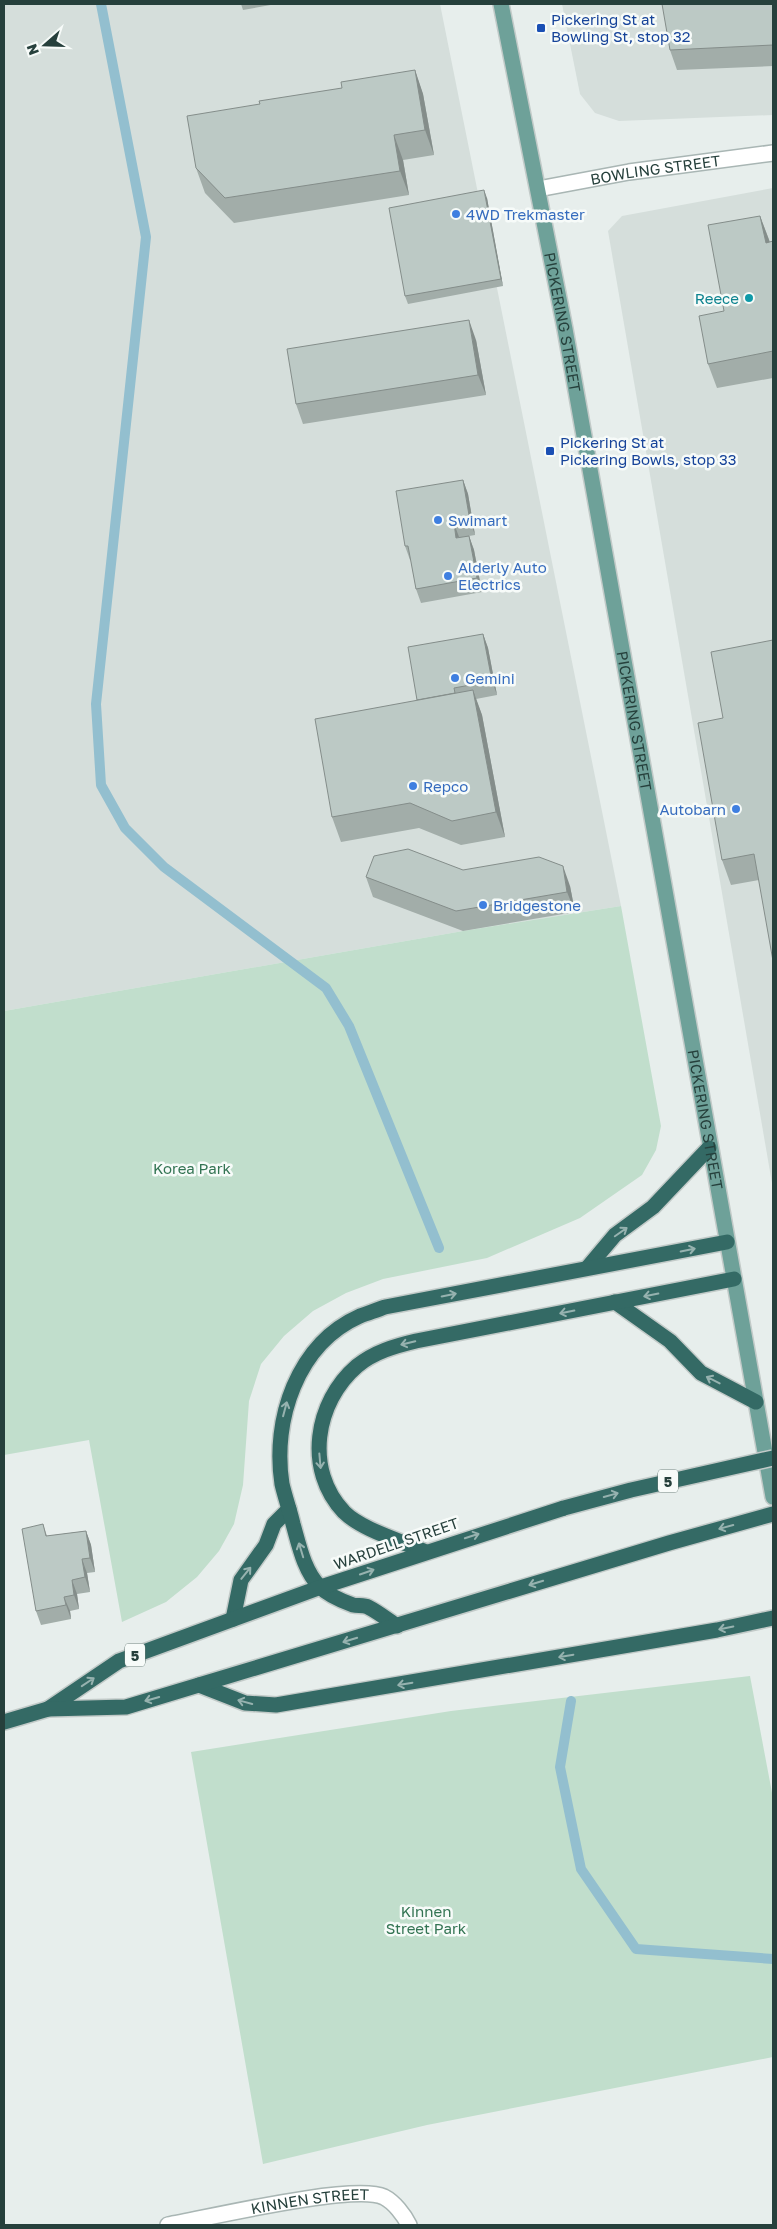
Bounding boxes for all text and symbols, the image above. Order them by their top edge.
place label: Pickering St at Bowling St, stop 32 [551,10,690,45]
north arrow [20,20,70,70]
marker: Pickering St at Bowling St, stop 32 [535,22,547,34]
text: N [23,42,42,58]
street label: BOWLING STREET [589,151,721,188]
place label: 4WD Trekmaster [466,205,585,223]
marker: 4WD Trekmaster [450,208,462,220]
street label: PICKERING STREET [541,251,585,393]
place label: Reece [695,289,739,307]
marker: Reece [743,292,755,304]
place label: Pickering St at Pickering Bowls, stop 33 [560,433,737,468]
marker: Pickering St at Pickering Bowls, stop 33 [544,445,556,457]
place label: Swimart [448,511,508,529]
marker: Swimart [432,514,444,526]
place label: Alderly Auto Electrics [458,558,547,593]
marker: Alderly Auto Electrics [442,570,454,582]
street label: PICKERING STREET [613,649,656,792]
place label: Gemini [465,669,515,687]
marker: Gemini [449,672,461,684]
place label: Repco [423,777,468,795]
marker: Repco [407,780,419,792]
place label: Autobarn [659,800,726,818]
marker: Autobarn [730,803,742,815]
place label: Bridgestone [493,896,581,914]
marker: Bridgestone [477,899,489,911]
street label: PICKERING STREET [684,1048,727,1191]
park label: Korea Park [153,1159,232,1177]
one-way arrow [614,1227,628,1237]
one-way arrow [679,1245,695,1254]
one-way arrow [441,1289,457,1299]
one-way arrow [644,1291,660,1301]
one-way arrow [559,1307,575,1317]
one-way arrow [400,1339,416,1348]
one-way arrow [706,1375,721,1384]
one-way arrow [281,1401,291,1417]
one-way arrow [315,1453,325,1469]
road number: 5 [658,1470,678,1492]
one-way arrow [603,1490,619,1499]
street label: WARDELL STREET [331,1513,461,1573]
one-way arrow [719,1523,735,1532]
one-way arrow [464,1531,480,1541]
one-way arrow [296,1542,305,1558]
one-way arrow [241,1567,252,1580]
one-way arrow [358,1567,374,1576]
one-way arrow [528,1579,544,1588]
one-way arrow [718,1624,734,1633]
one-way arrow [342,1636,358,1646]
road number: 5 [125,1644,145,1666]
one-way arrow [558,1652,574,1662]
one-way arrow [81,1677,95,1687]
one-way arrow [398,1679,414,1689]
one-way arrow [144,1695,160,1705]
one-way arrow [237,1697,253,1706]
park label: Kinnen Street Park [386,1902,467,1937]
street label: KINNEN STREET [249,2185,369,2217]

